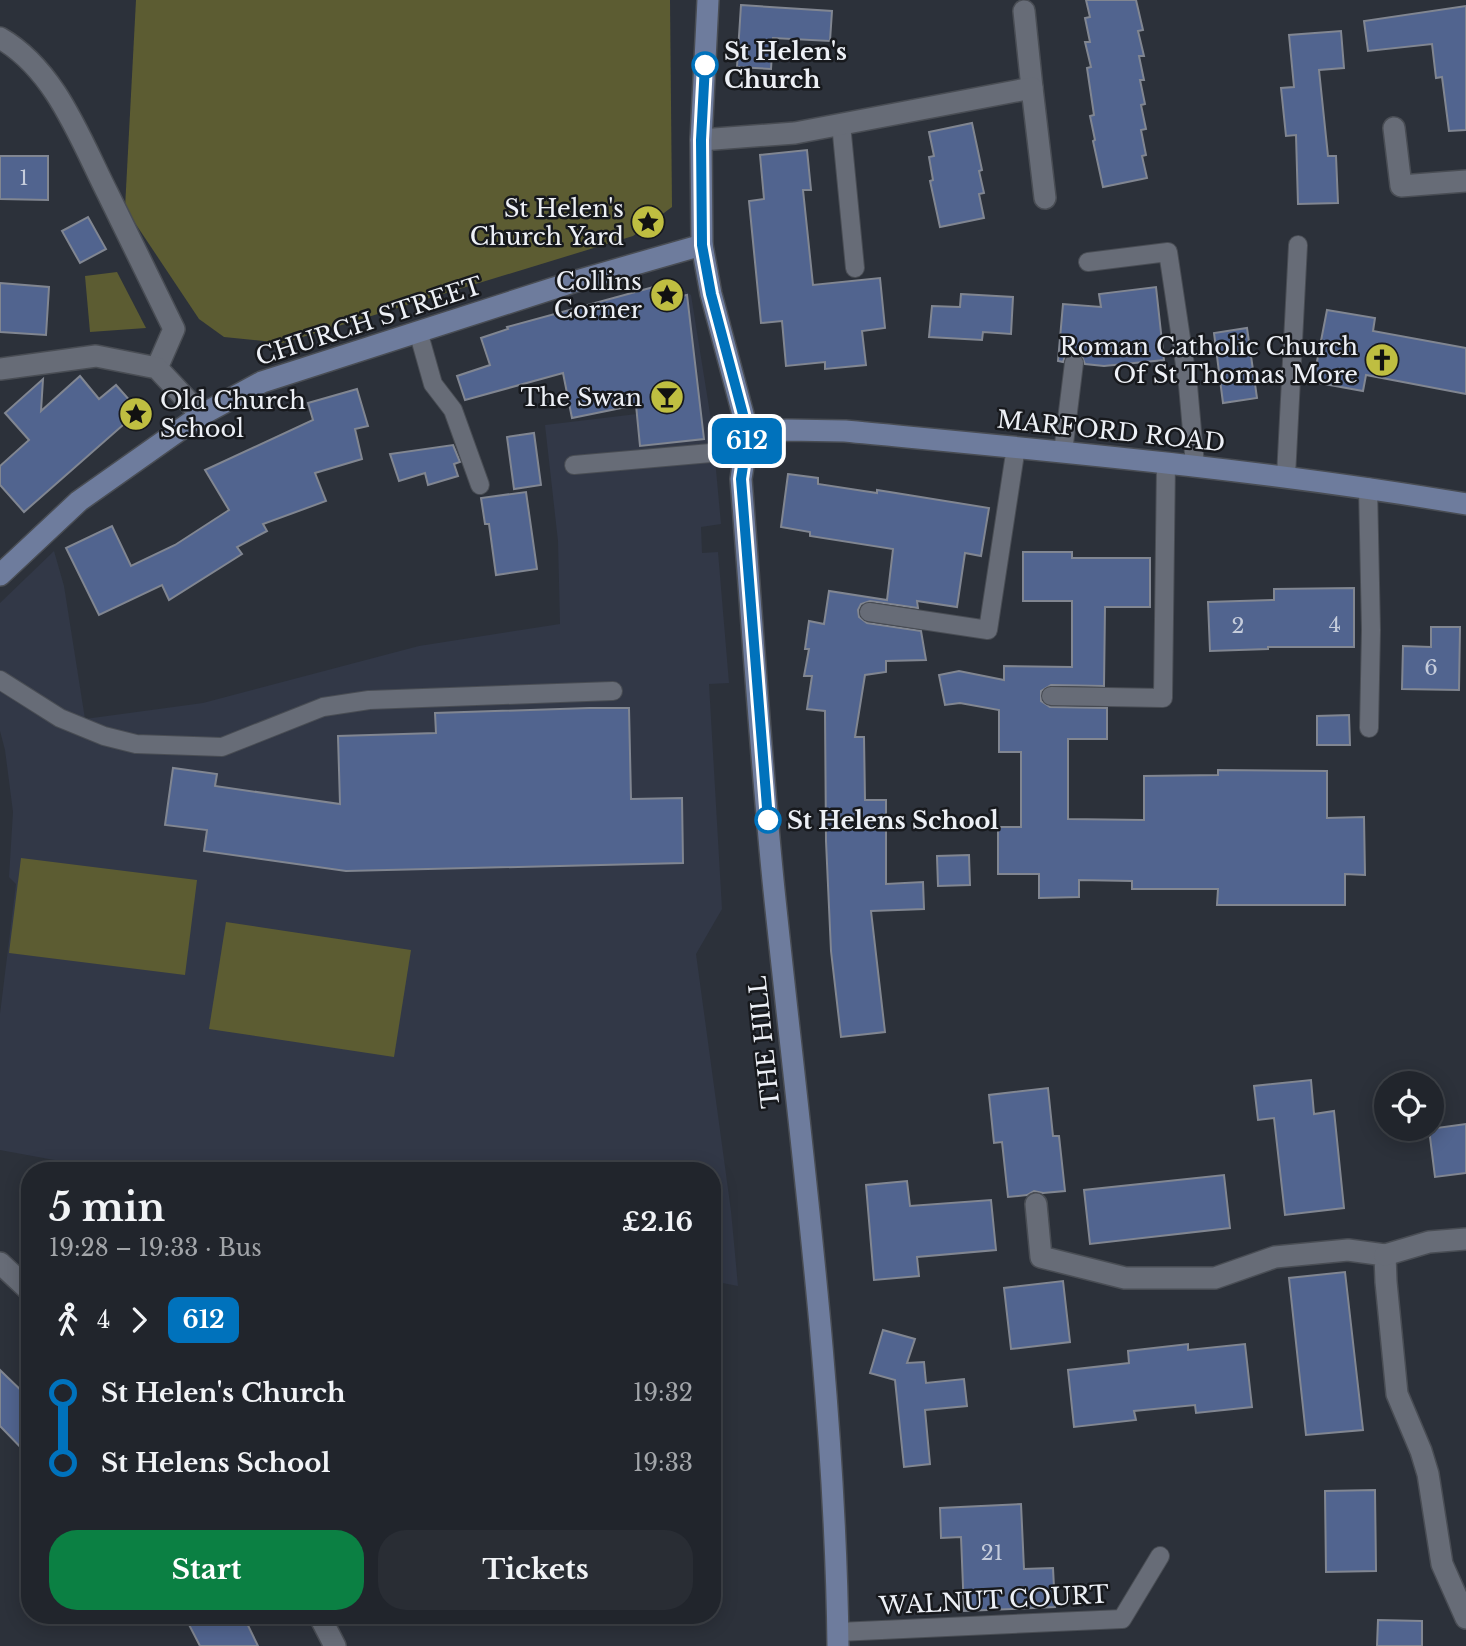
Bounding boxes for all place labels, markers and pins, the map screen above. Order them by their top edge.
place label: St Helen's Church [724,37,847,94]
marker: St Helen's Church [692,52,718,78]
place label: St Helen's Church Yard [470,194,624,251]
place icon: St Helen's Church Yard [629,203,667,241]
place label: Collins Corner [554,267,643,324]
place icon: Collins Corner [648,276,686,314]
place label: Roman Catholic Church Of St Thomas More [1059,332,1358,389]
church icon: Roman Catholic Church Of St Thomas More [1363,341,1401,379]
bar icon: The Swan [648,378,686,416]
place label: The Swan [520,383,642,412]
place label: Old Church School [160,386,306,443]
place icon: Old Church School [117,395,155,433]
place label: St Helens School [787,806,999,835]
marker: St Helens School [755,807,781,833]

